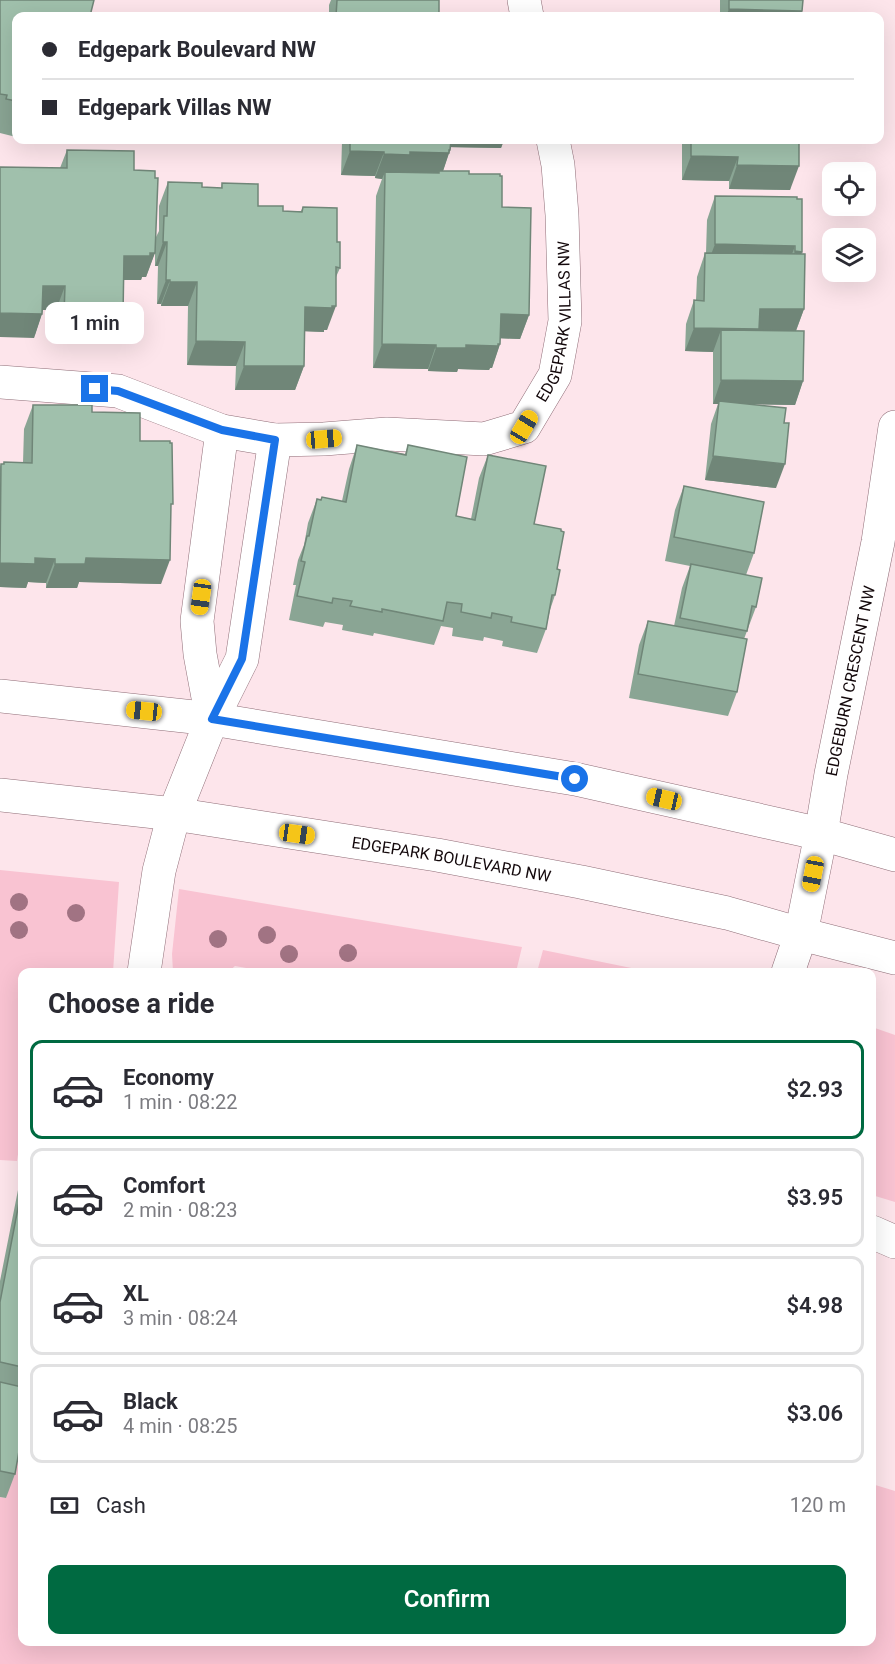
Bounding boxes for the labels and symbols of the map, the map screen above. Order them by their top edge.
street label: EDGEPARK VILLAS NW [532,241,575,405]
callout: 1 min [46,302,144,344]
route end [81,375,108,402]
car [507,407,541,447]
car [305,428,343,450]
car [190,578,212,616]
street label: EDGEBURN CRESCENT NW [822,584,879,778]
car [125,700,163,722]
route start [561,765,588,792]
car [644,786,684,812]
car [278,823,316,845]
street label: EDGEPARK BOULEVARD NW [350,833,552,886]
car [801,855,825,893]

